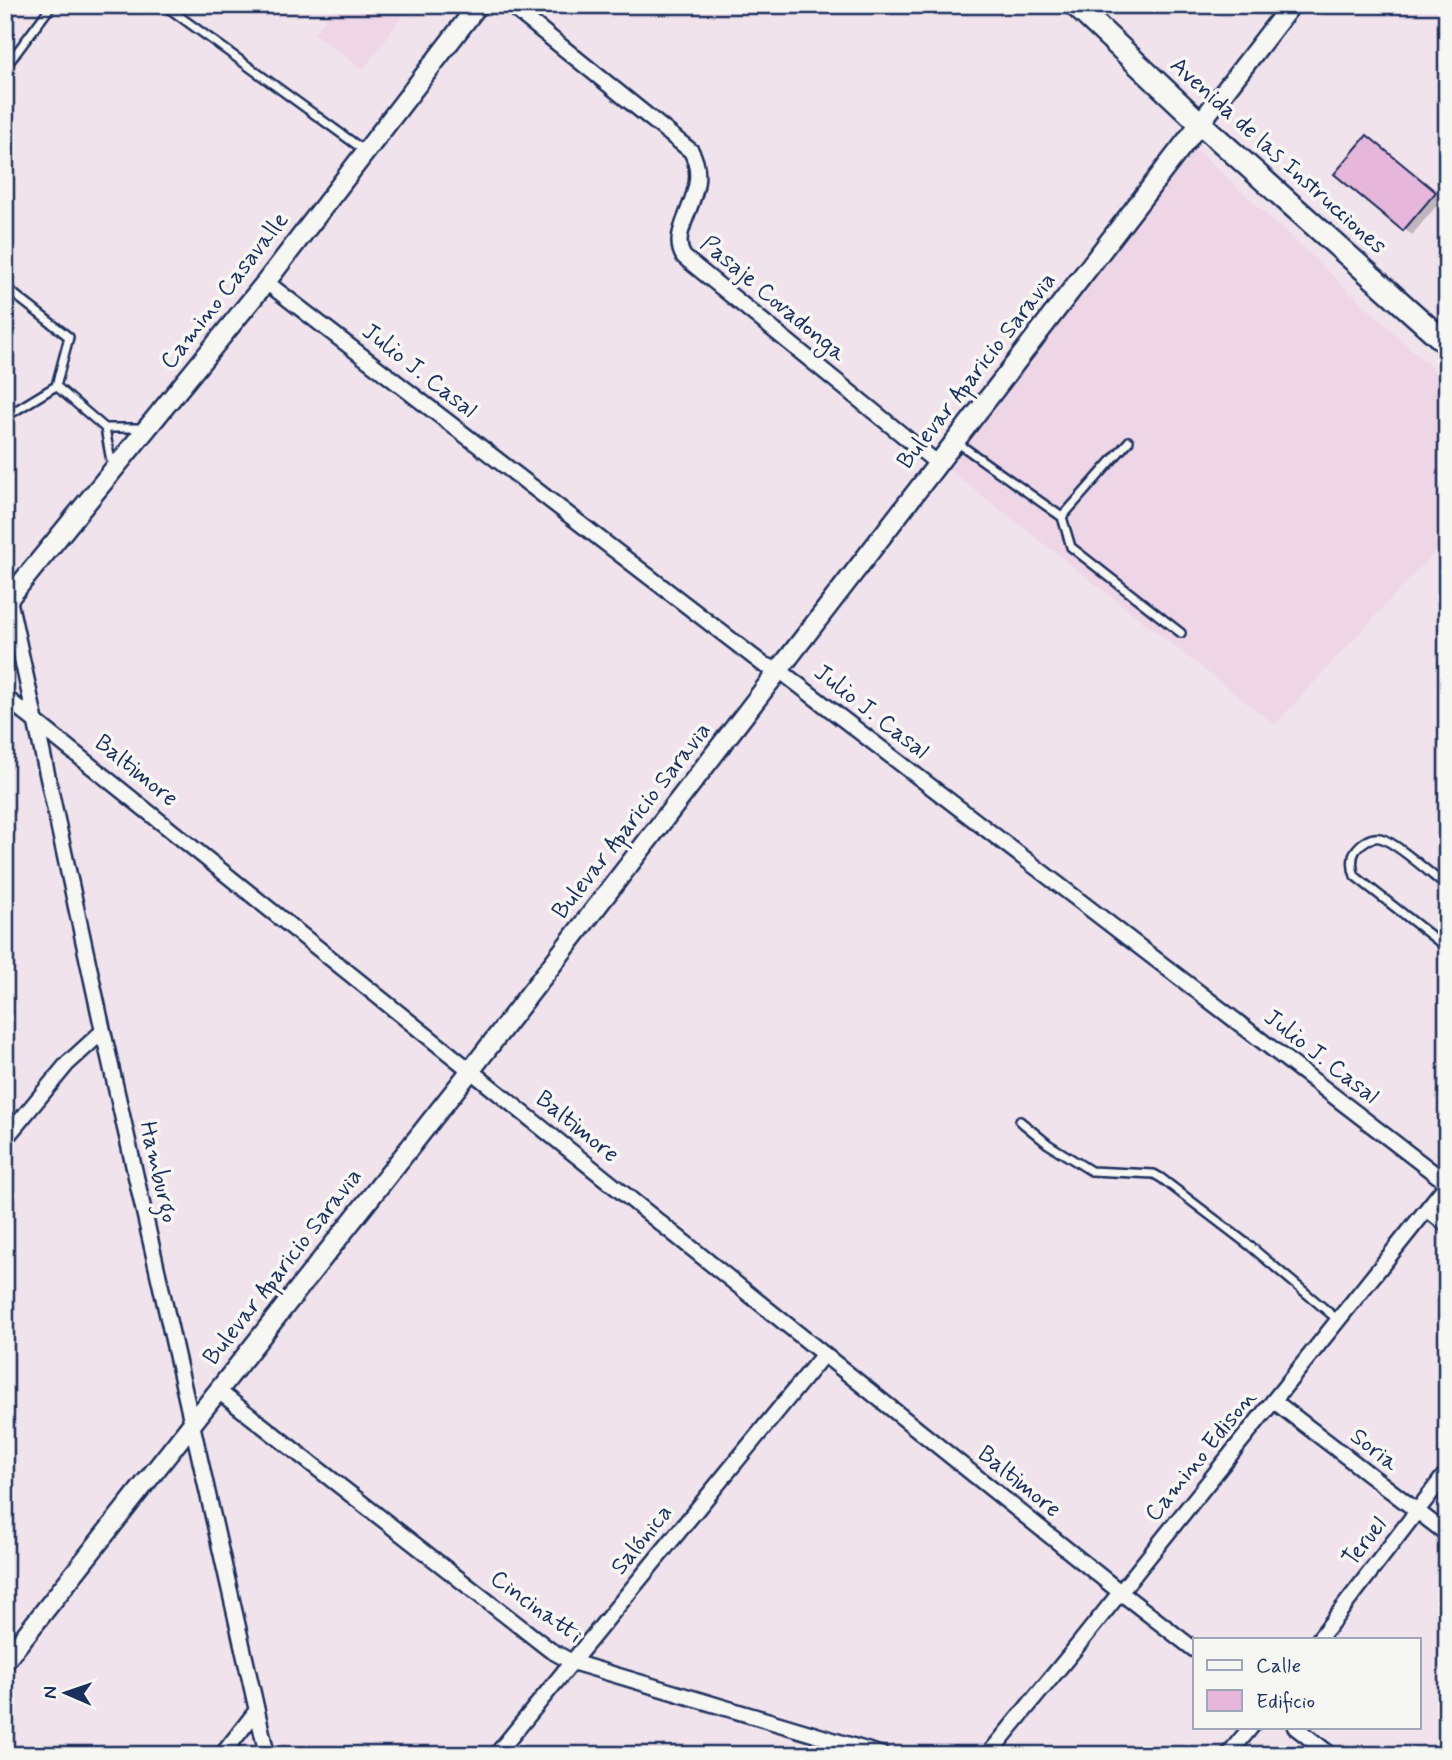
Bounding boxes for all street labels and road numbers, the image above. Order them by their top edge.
street label: Avenida de las Instrucciones [1163,50,1393,262]
street label: Camino Casavalle [154,206,296,376]
street label: Pasaje Covadonga [692,229,853,371]
street label: Bulevar Aparicio Saravia [890,266,1066,478]
street label: Julio J. Casal [355,316,483,426]
street label: Julio J. Casal [807,657,935,767]
street label: Bulevar Aparicio Saravia [545,716,721,928]
street label: Baltimore [88,728,184,814]
street label: Julio J. Casal [1257,1002,1385,1112]
street label: Baltimore [529,1084,625,1170]
street label: Hamburgo [128,1118,185,1226]
street label: Bulevar Aparicio Saravia [196,1162,372,1374]
street label: Camino Edison [1138,1383,1264,1528]
street label: Soria [1343,1421,1405,1479]
street label: Baltimore [971,1439,1067,1525]
street label: Salónica [604,1498,680,1582]
street label: Teruel [1336,1511,1394,1573]
street label: Cincinatti [484,1563,588,1651]

